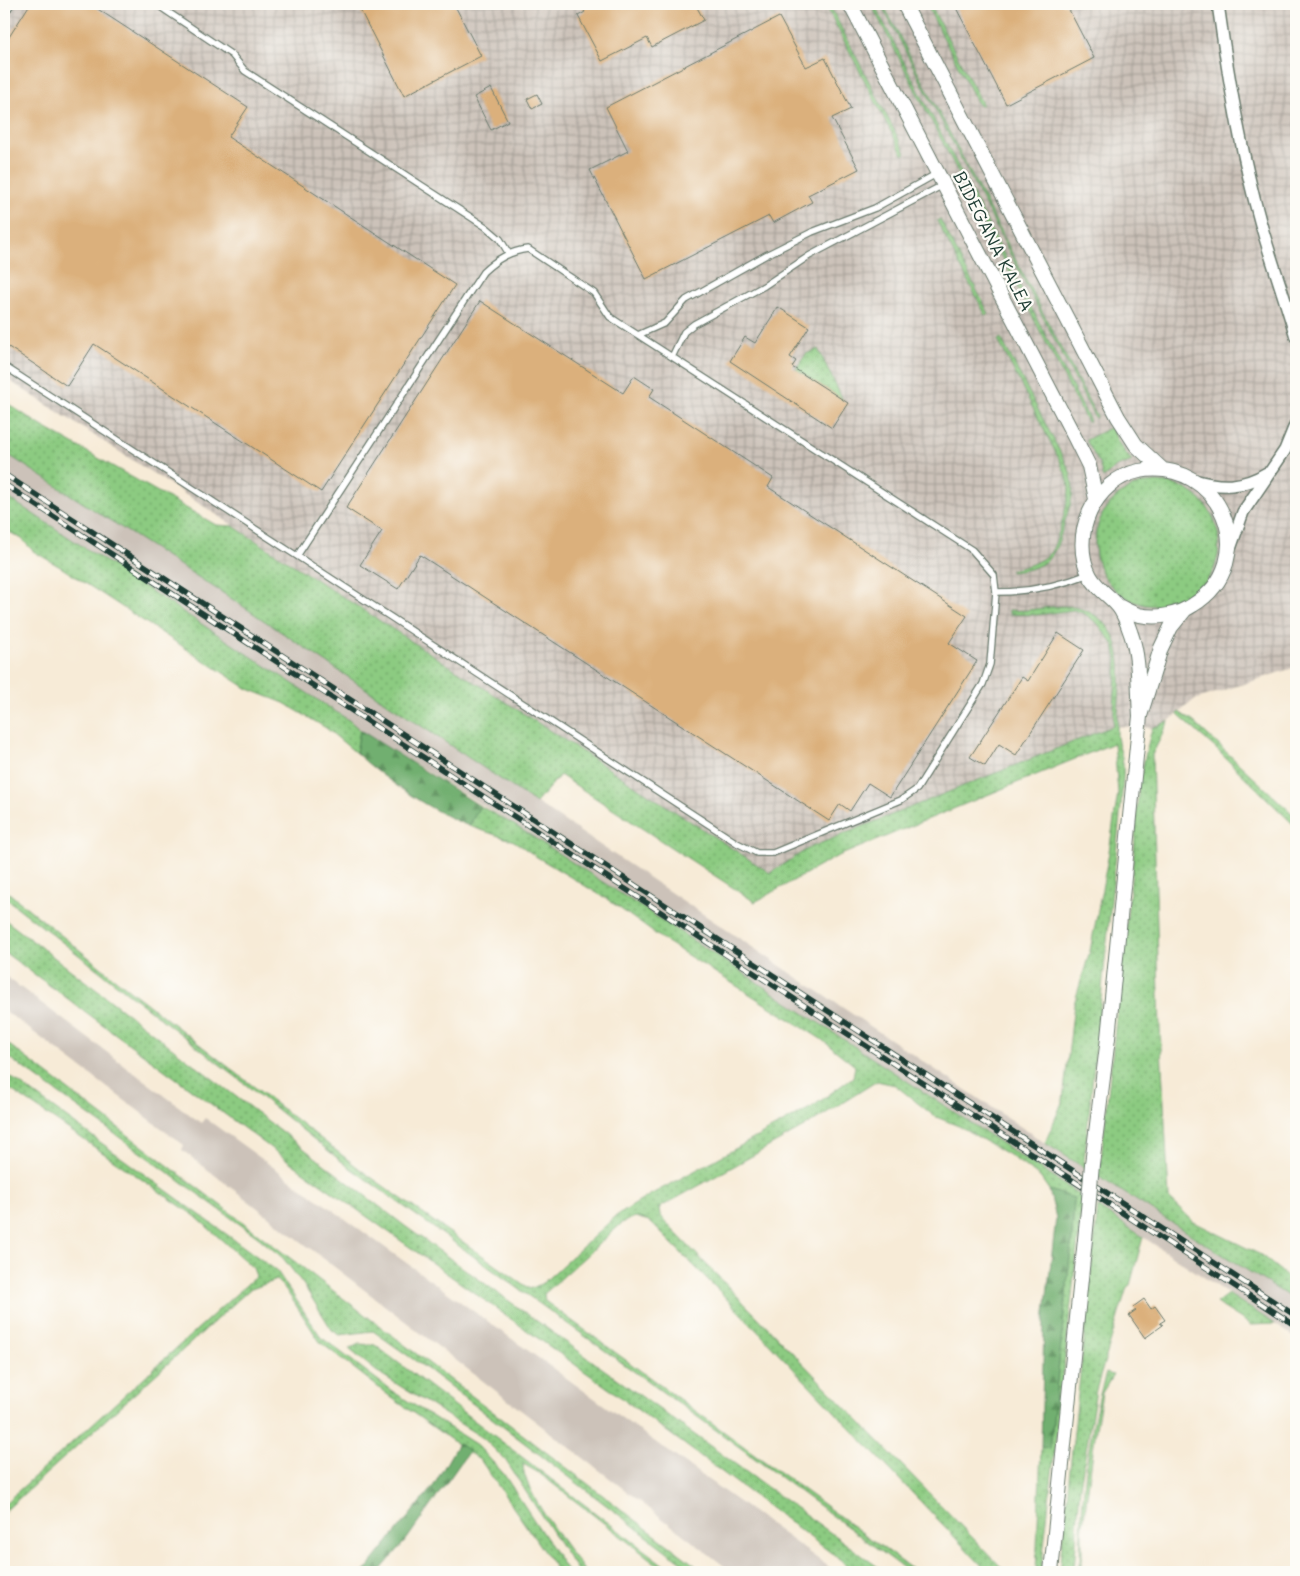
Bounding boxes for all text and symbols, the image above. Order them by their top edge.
street label: BIDEGANA KALEA [948,167,1040,315]

